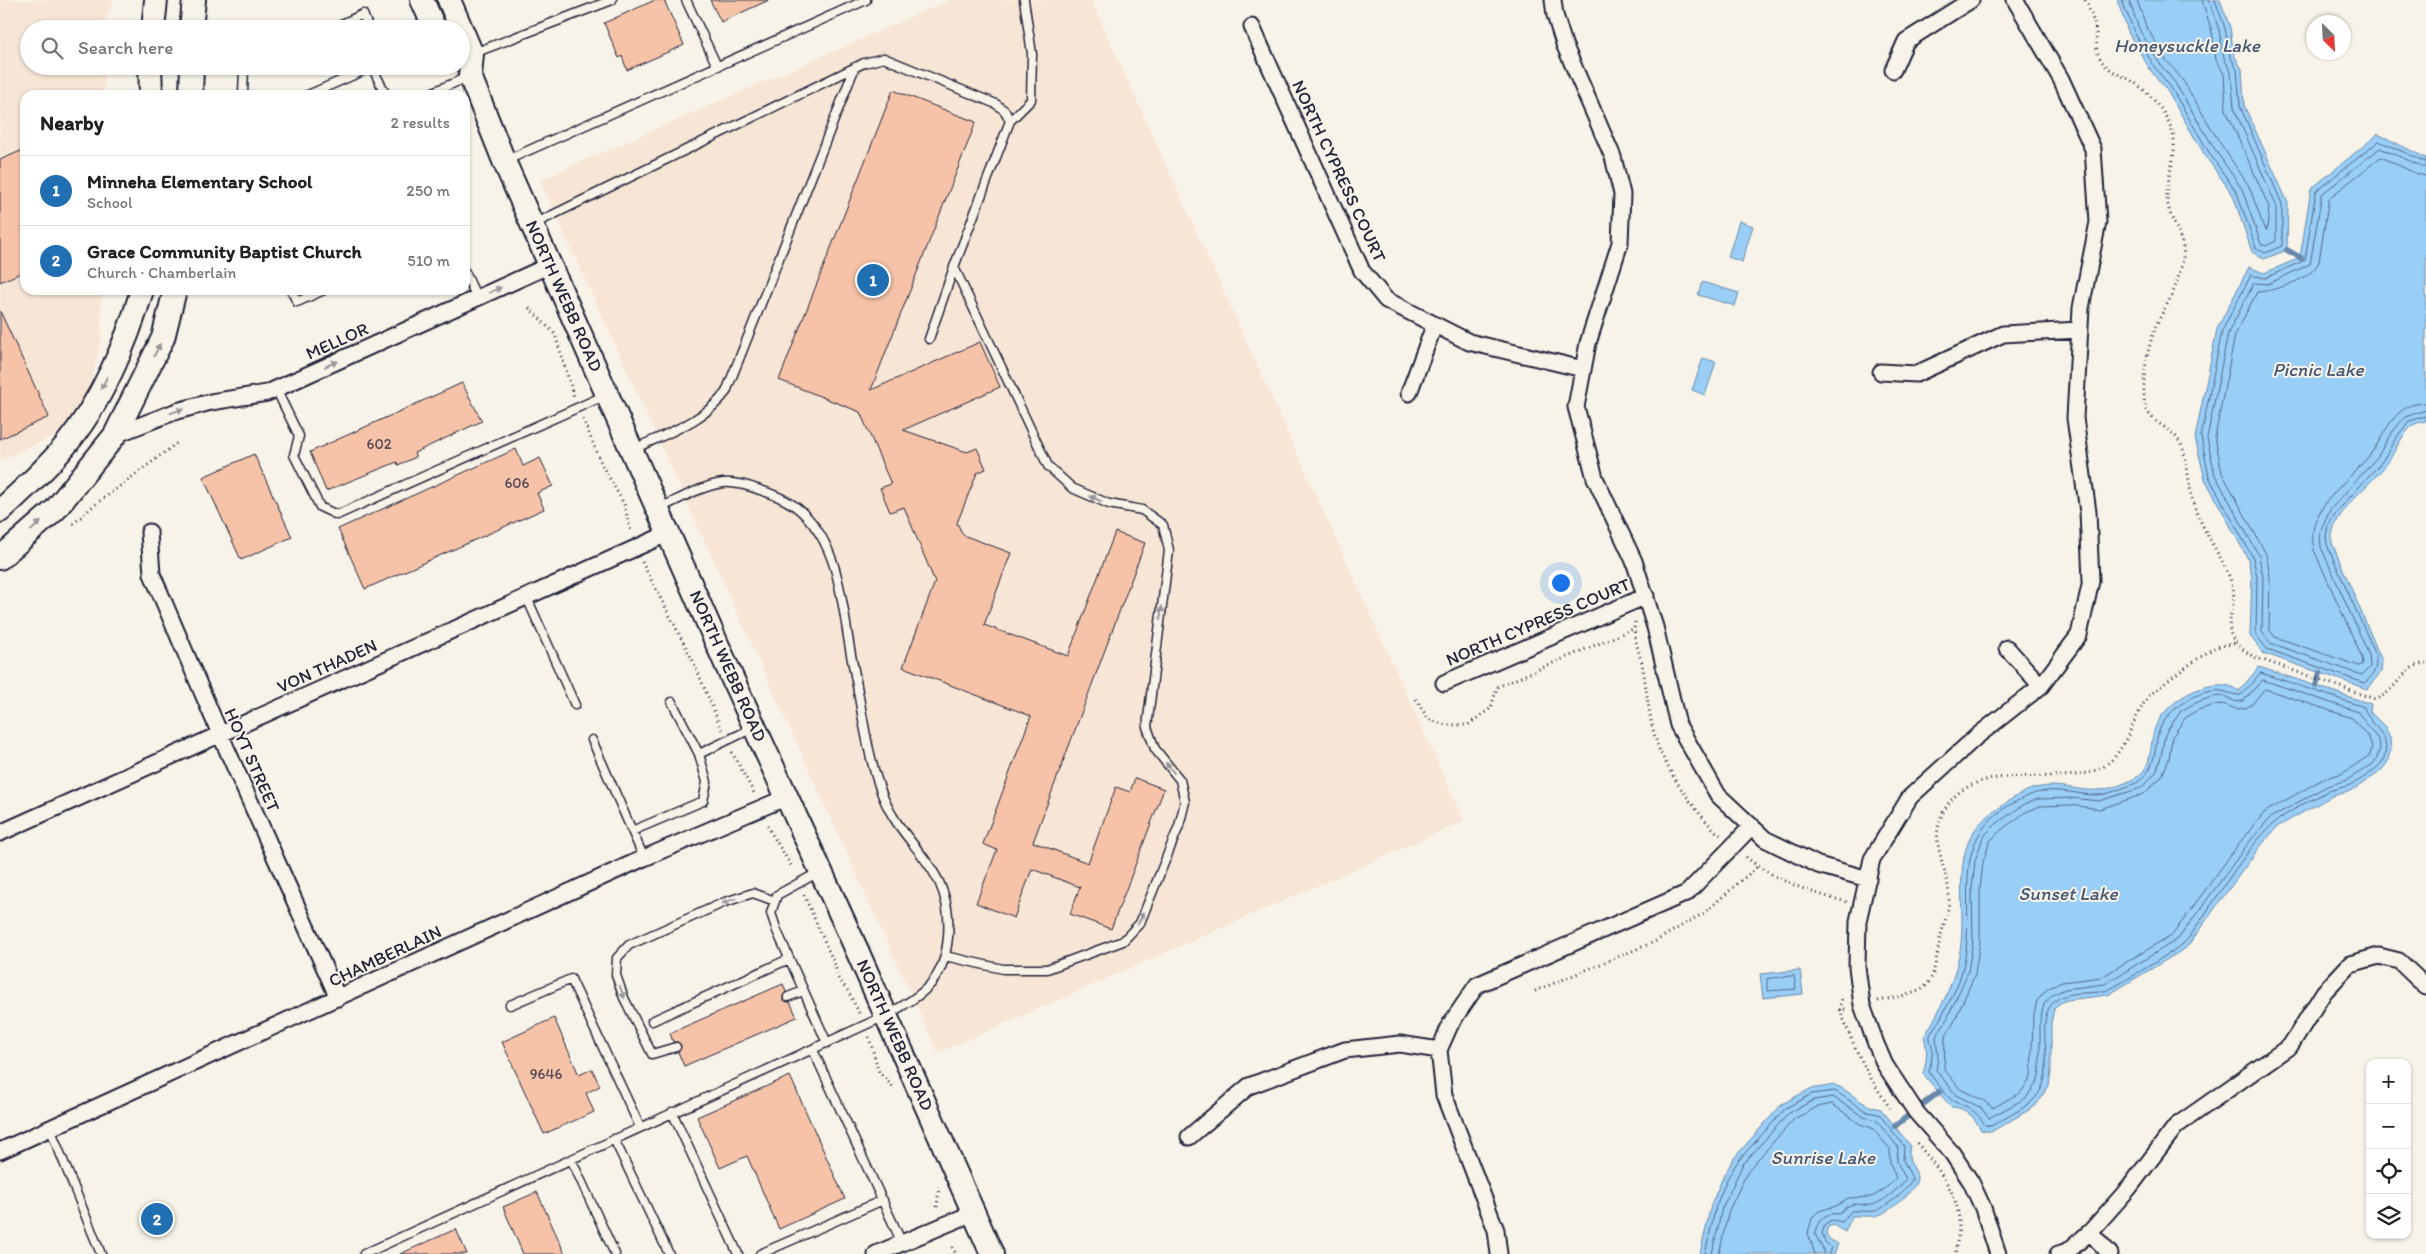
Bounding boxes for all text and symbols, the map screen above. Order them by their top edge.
north arrow [2306,15,2351,60]
search box [20,20,470,75]
icon: search [38,34,66,62]
water label: Honeysuckle Lake [2114,34,2261,57]
text: Search here [78,36,173,59]
street label: NORTH CYPRESS COURT [1287,77,1391,265]
text: Nearby [40,110,104,135]
text: 2 results [390,113,450,132]
text: Minneha Elementary School [87,170,312,193]
text: 1 [52,181,60,200]
text: 250 m [406,181,450,200]
text: School [87,193,133,212]
street label: NORTH WEBB ROAD [521,217,607,375]
text: Grace Community Baptist Church [87,240,362,263]
text: 2 [52,251,60,270]
text: 510 m [407,251,450,270]
pin: 1 [857,261,889,299]
text: Church · Chamberlain [87,263,236,282]
one-way arrow [488,286,502,294]
street label: MELLOR [302,317,372,364]
one-way arrow [153,343,161,357]
water label: Picnic Lake [2273,358,2364,381]
one-way arrow [324,360,338,368]
one-way arrow [100,376,108,391]
one-way arrow [170,407,185,415]
house number: 602 [366,435,392,453]
house number: 606 [504,474,530,492]
one-way arrow [1089,494,1103,502]
one-way arrow [30,520,42,532]
your location [1548,570,1574,596]
street label: NORTH CYPRESS COURT [1443,573,1633,671]
street label: NORTH WEBB ROAD [685,587,771,745]
one-way arrow [1157,605,1165,621]
street label: VON THADEN [274,634,380,698]
street label: HOYT STREET [219,705,285,815]
one-way arrow [1165,762,1176,775]
water label: Sunset Lake [2019,882,2118,905]
one-way arrow [722,898,737,905]
one-way arrow [1137,911,1145,926]
street label: CHAMBERLAIN [325,920,445,992]
street label: NORTH WEBB ROAD [852,956,938,1114]
one-way arrow [618,985,626,1000]
map controls [2366,1059,2411,1239]
button: + [2366,1059,2411,1104]
house number: 9646 [530,1065,562,1083]
button: − [2366,1104,2411,1149]
water label: Sunrise Lake [1771,1146,1876,1169]
button: locate [2366,1149,2411,1194]
button: layers [2366,1194,2411,1239]
pin: 2 [141,1200,173,1238]

